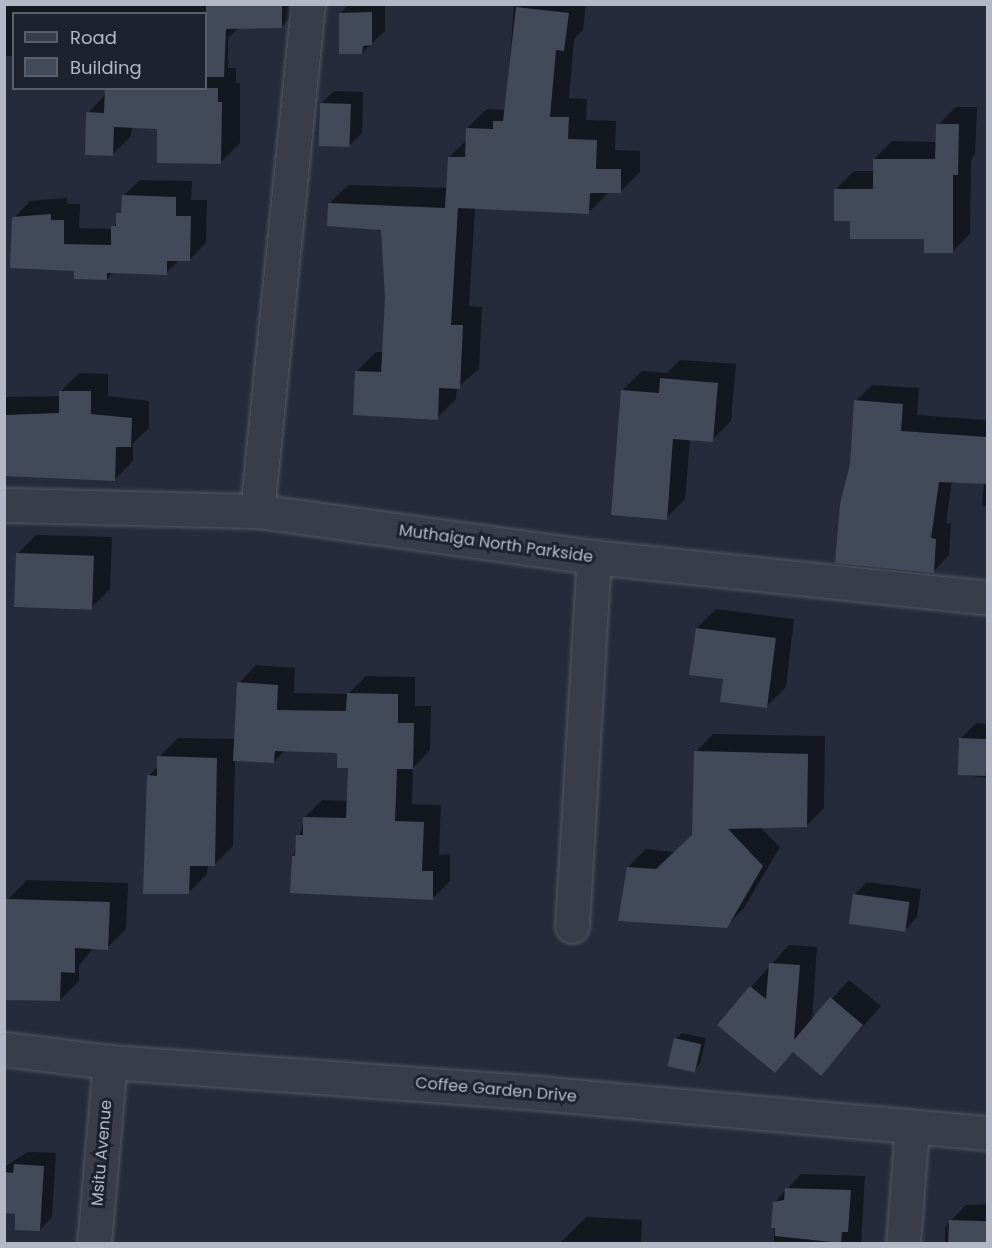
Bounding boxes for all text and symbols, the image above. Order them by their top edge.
legend [12,12,207,90]
text: Road [70,25,117,50]
text: Building [70,55,142,80]
street label: Muthaiga North Parkside [398,521,594,567]
street label: Coffee Garden Drive [415,1073,577,1107]
street label: Msitu Avenue [88,1099,116,1207]

